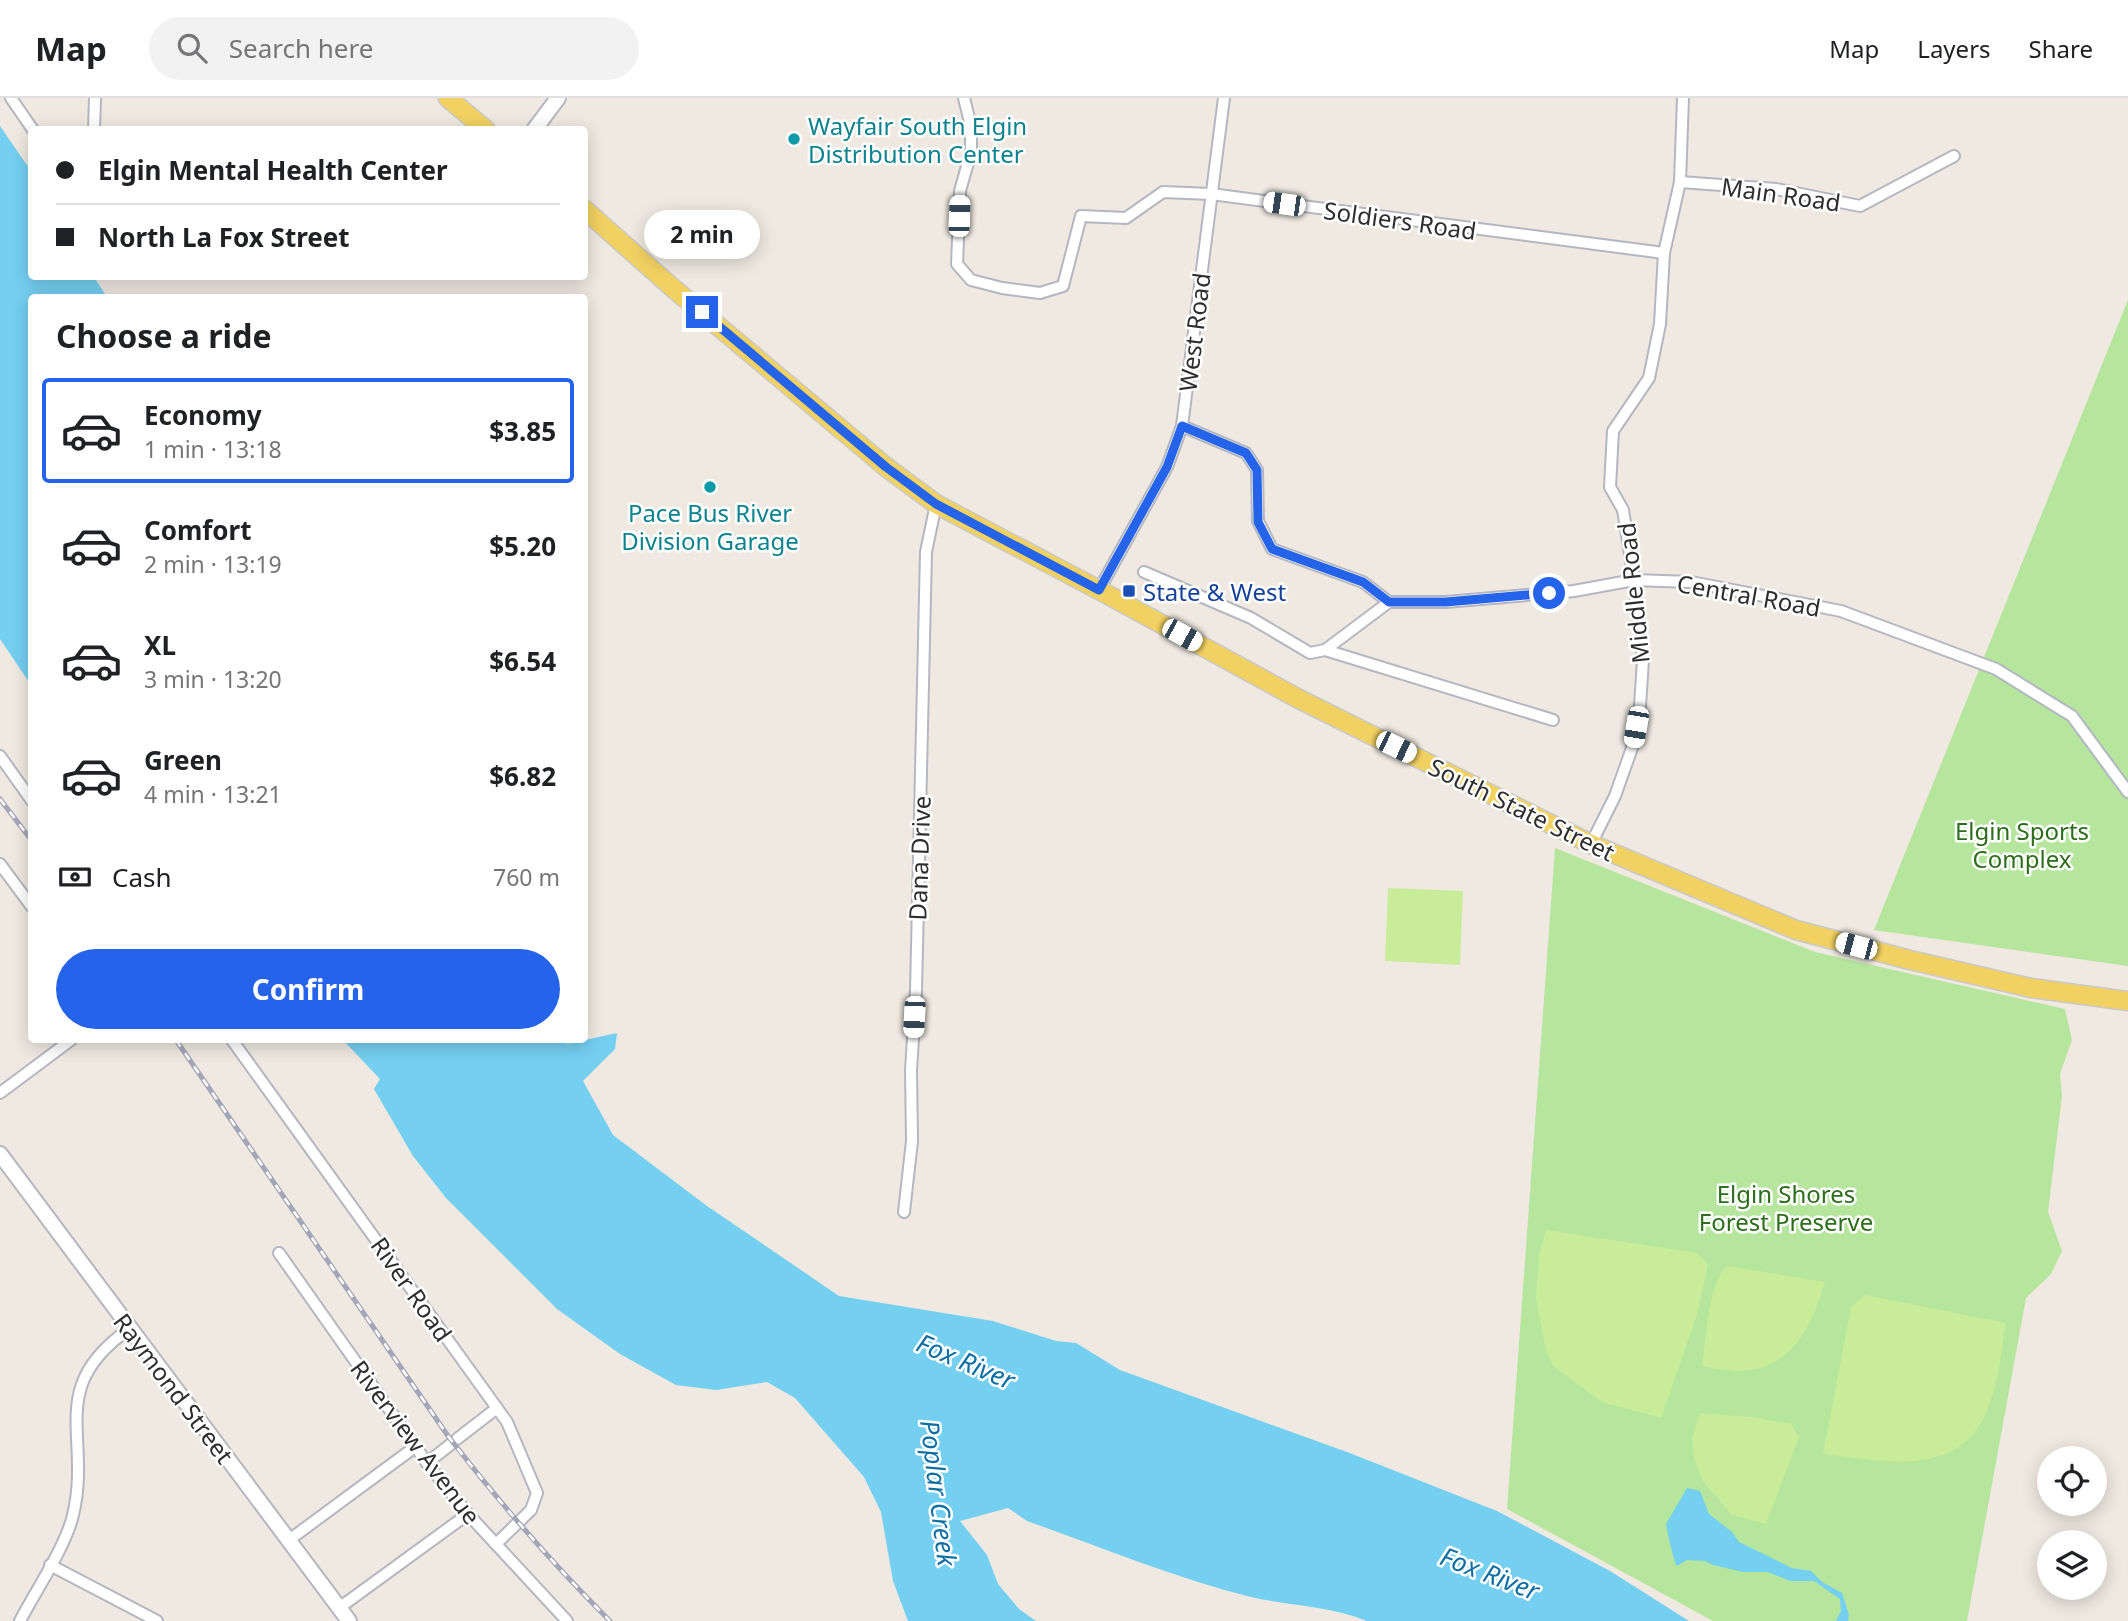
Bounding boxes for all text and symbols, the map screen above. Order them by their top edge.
search box [149,17,639,80]
text: Map [35,26,107,71]
icon: search [173,29,211,67]
text: Search here [229,30,373,66]
text: Map [1829,32,1879,65]
text: Layers [1917,32,1991,65]
text: Share [2029,32,2093,65]
place label: Wayfair South Elgin Distribution Center [808,109,1027,170]
marker: Wayfair South Elgin Distribution Center [786,131,802,147]
text: Elgin Mental Health Center [98,152,448,188]
street label: Main Road [1719,169,1843,219]
car [1262,191,1307,217]
street label: Soldiers Road [1322,193,1478,247]
car [948,195,971,237]
callout: 2 min [644,211,760,260]
text: 2 min [670,218,734,250]
text: North La Fox Street [98,219,350,255]
street label: West Road [1170,271,1218,393]
route end [686,296,718,328]
text: Choose a ride [56,314,272,357]
text: Economy [144,397,262,433]
icon: car [60,399,123,462]
text: $3.85 [489,413,556,449]
text: 1 min · 13:18 [144,433,282,465]
marker: Pace Bus River Division Garage [702,479,718,495]
place label: Pace Bus River Division Garage [621,496,799,557]
text: Comfort [144,512,252,548]
icon: car [60,514,123,577]
street label: Middle Road [1609,521,1657,665]
text: $5.20 [489,528,556,564]
text: 2 min · 13:19 [144,548,282,580]
street label: Central Road [1675,566,1823,624]
place label: State & West [1143,575,1286,608]
route start [1533,577,1565,609]
marker: State & West [1121,583,1137,599]
car [1159,616,1206,654]
text: XL [144,627,176,663]
icon: car [60,629,123,692]
text: $6.54 [489,643,556,679]
text: 3 min · 13:20 [144,663,282,695]
car [1623,704,1650,750]
car [1373,728,1420,766]
text: Green [144,742,222,778]
icon: car [60,744,123,807]
street label: South State Street [1424,750,1621,868]
text: $6.82 [489,758,556,794]
text: 4 min · 13:21 [144,778,282,810]
street label: Dana Drive [900,795,938,921]
park label: Elgin Sports Complex [1955,814,2089,875]
icon: cash [56,858,94,896]
text: Cash [112,859,172,895]
text: 760 m [493,861,560,893]
car [1833,930,1880,962]
button: Confirm [56,949,560,1029]
car [903,995,926,1039]
park label: Elgin Shores Forest Preserve [1699,1177,1873,1238]
street label: River Road [364,1230,460,1348]
street label: Raymond Street [107,1306,242,1470]
water label: Fox River [911,1324,1022,1398]
street label: Riverview Avenue [343,1353,489,1531]
water label: Poplar Creek [912,1418,966,1569]
map controls [2037,1446,2107,1600]
button: locate [2037,1446,2107,1516]
button: layers [2037,1530,2107,1600]
water label: Fox River [1435,1538,1546,1609]

